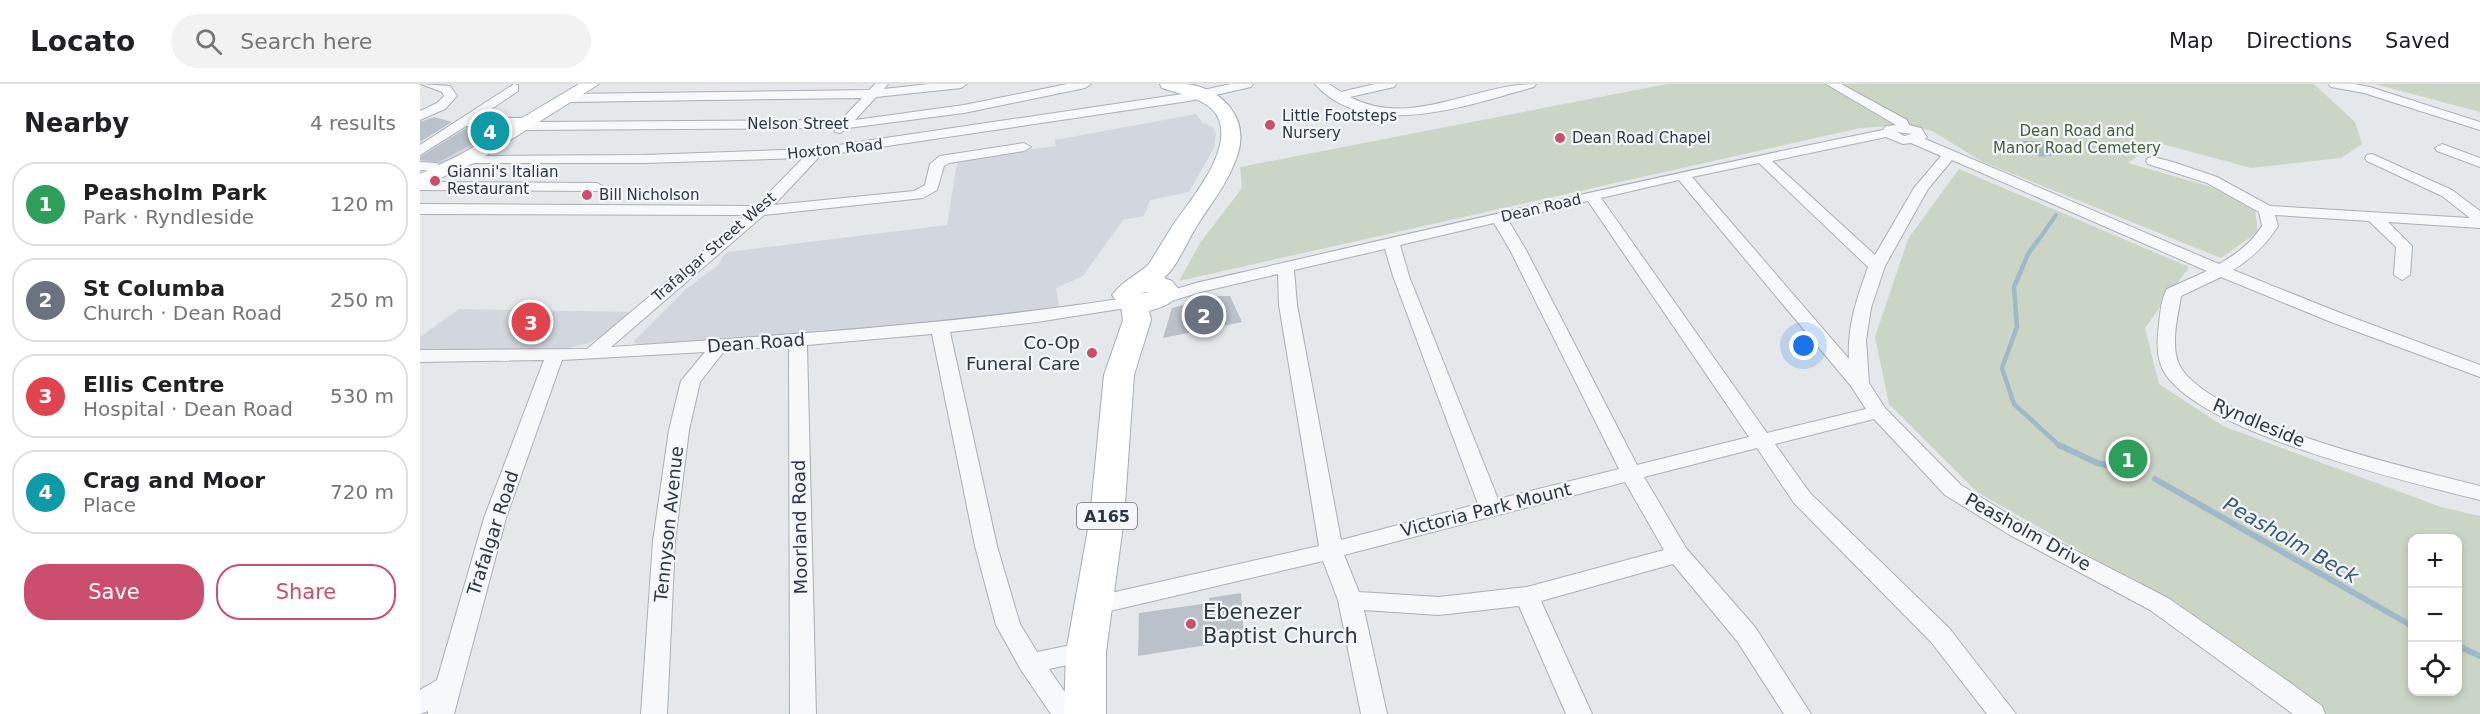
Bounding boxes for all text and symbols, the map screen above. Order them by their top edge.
search box [171,14,591,68]
text: Locato [30,25,135,58]
icon: search [192,25,225,58]
text: Search here [240,29,372,54]
text: Map [2169,29,2213,53]
text: Directions [2246,29,2352,53]
text: Saved [2385,29,2450,53]
place label: Little Footsteps Nursery [1282,107,1397,142]
text: Nearby [24,108,129,138]
pin: 4 [470,108,510,154]
text: 4 results [310,111,396,135]
street label: Nelson Street [747,115,849,133]
marker: Little Footsteps Nursery [1263,118,1277,132]
park label: Dean Road and Manor Road Cemetery [1993,122,2161,157]
place label: Dean Road Chapel [1572,129,1711,147]
marker: Dean Road Chapel [1553,131,1567,145]
street label: Hoxton Road [786,135,884,163]
place label: Gianni's Italian Restaurant [447,163,558,198]
marker: Gianni's Italian Restaurant [428,174,442,188]
text: Peasholm Park [83,180,267,205]
place label: Bill Nicholson [599,186,700,204]
marker: Bill Nicholson [580,188,594,202]
street label: Trafalgar Street West [648,188,780,306]
street label: Dean Road [1499,190,1583,226]
text: 1 [39,192,52,216]
text: 120 m [330,192,394,216]
text: Park · Ryndleside [83,205,254,229]
text: St Columba [83,276,225,301]
text: 2 [39,288,52,312]
text: 250 m [330,288,394,312]
pin: 2 [1184,292,1224,338]
pin: 3 [512,300,550,344]
text: Church · Dean Road [83,301,282,325]
street label: Dean Road [706,329,806,356]
your location [1789,331,1818,360]
place label: Co-Op Funeral Care [966,332,1080,374]
marker: Co-Op Funeral Care [1085,346,1099,360]
text: Ellis Centre [83,372,224,397]
text: 3 [39,384,52,408]
text: 530 m [330,384,394,408]
street label: Ryndleside [2210,394,2308,451]
text: Hospital · Dean Road [83,397,293,421]
pin: 1 [2108,436,2148,482]
street label: Tennyson Avenue [650,445,687,604]
street label: Moorland Road [788,459,811,595]
text: Crag and Moor [83,468,265,493]
street label: Trafalgar Road [462,468,523,599]
street label: Victoria Park Mount [1398,478,1573,541]
text: 4 [39,480,52,504]
text: 720 m [330,480,394,504]
street label: Peasholm Drive [1962,488,2095,575]
water label: Peasholm Beck [2219,492,2364,589]
text: Place [83,493,136,517]
road number: A165 [1077,503,1137,529]
map controls [2408,534,2462,696]
button: + [2408,534,2462,588]
button: Save [24,564,204,620]
button: Share [216,564,396,620]
button: − [2408,588,2462,642]
place label: Ebenezer Baptist Church [1203,600,1358,648]
marker: Ebenezer Baptist Church [1184,617,1198,631]
button: locate [2408,642,2462,696]

